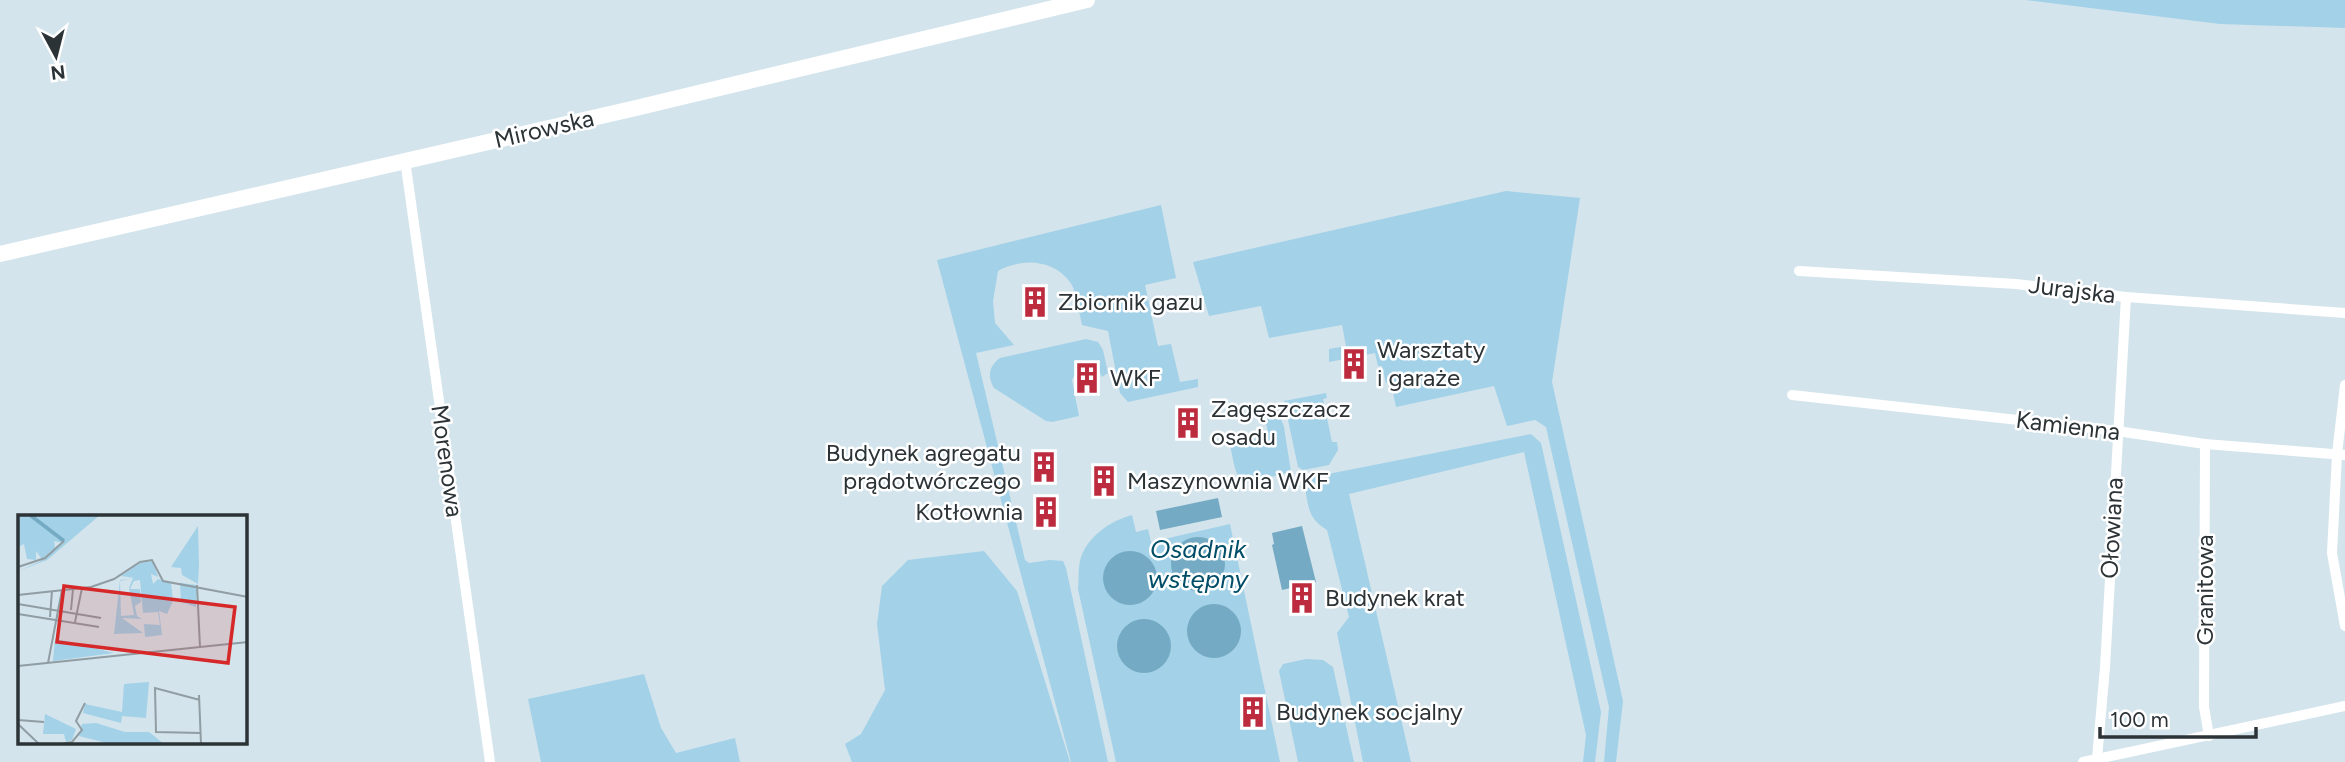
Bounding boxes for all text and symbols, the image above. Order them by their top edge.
north arrow [21,21,91,91]
text: N [49,60,67,85]
street label: Mirowska [491,103,596,154]
street label: Jurajska [2027,270,2117,309]
building icon: Zbiornik gazu [1018,285,1052,319]
place label: Zbiornik gazu [1058,287,1203,316]
place label: Warsztaty i garaże [1377,335,1486,392]
building icon: Warsztaty i garaże [1337,347,1371,381]
building icon: WKF [1070,361,1104,395]
place label: WKF [1110,363,1161,392]
place label: Zagęszczacz osadu [1211,394,1351,451]
street label: Morenowa [425,403,470,519]
street label: Kamienna [2014,405,2122,446]
building icon: Zagęszczacz osadu [1171,406,1205,440]
place label: Budynek agregatu prądotwórczego [826,438,1021,495]
building icon: Budynek agregatu prądotwórczego [1027,450,1061,484]
building icon: Maszynownia WKF [1087,464,1121,498]
place label: Maszynownia WKF [1127,466,1329,495]
street label: Ołowiana [2094,477,2129,579]
building icon: Kotłownia [1029,495,1063,529]
place label: Kotłownia [915,497,1023,526]
inset map [18,515,247,744]
water label: Osadnik wstępny [1148,533,1249,595]
street label: Granitowa [2190,535,2219,645]
building icon: Budynek krat [1285,581,1319,615]
place label: Budynek krat [1325,583,1465,612]
building icon: Budynek socjalny [1236,695,1270,729]
scale bar [2100,696,2256,740]
place label: Budynek socjalny [1276,697,1463,726]
text: 100 m [2110,707,2169,732]

